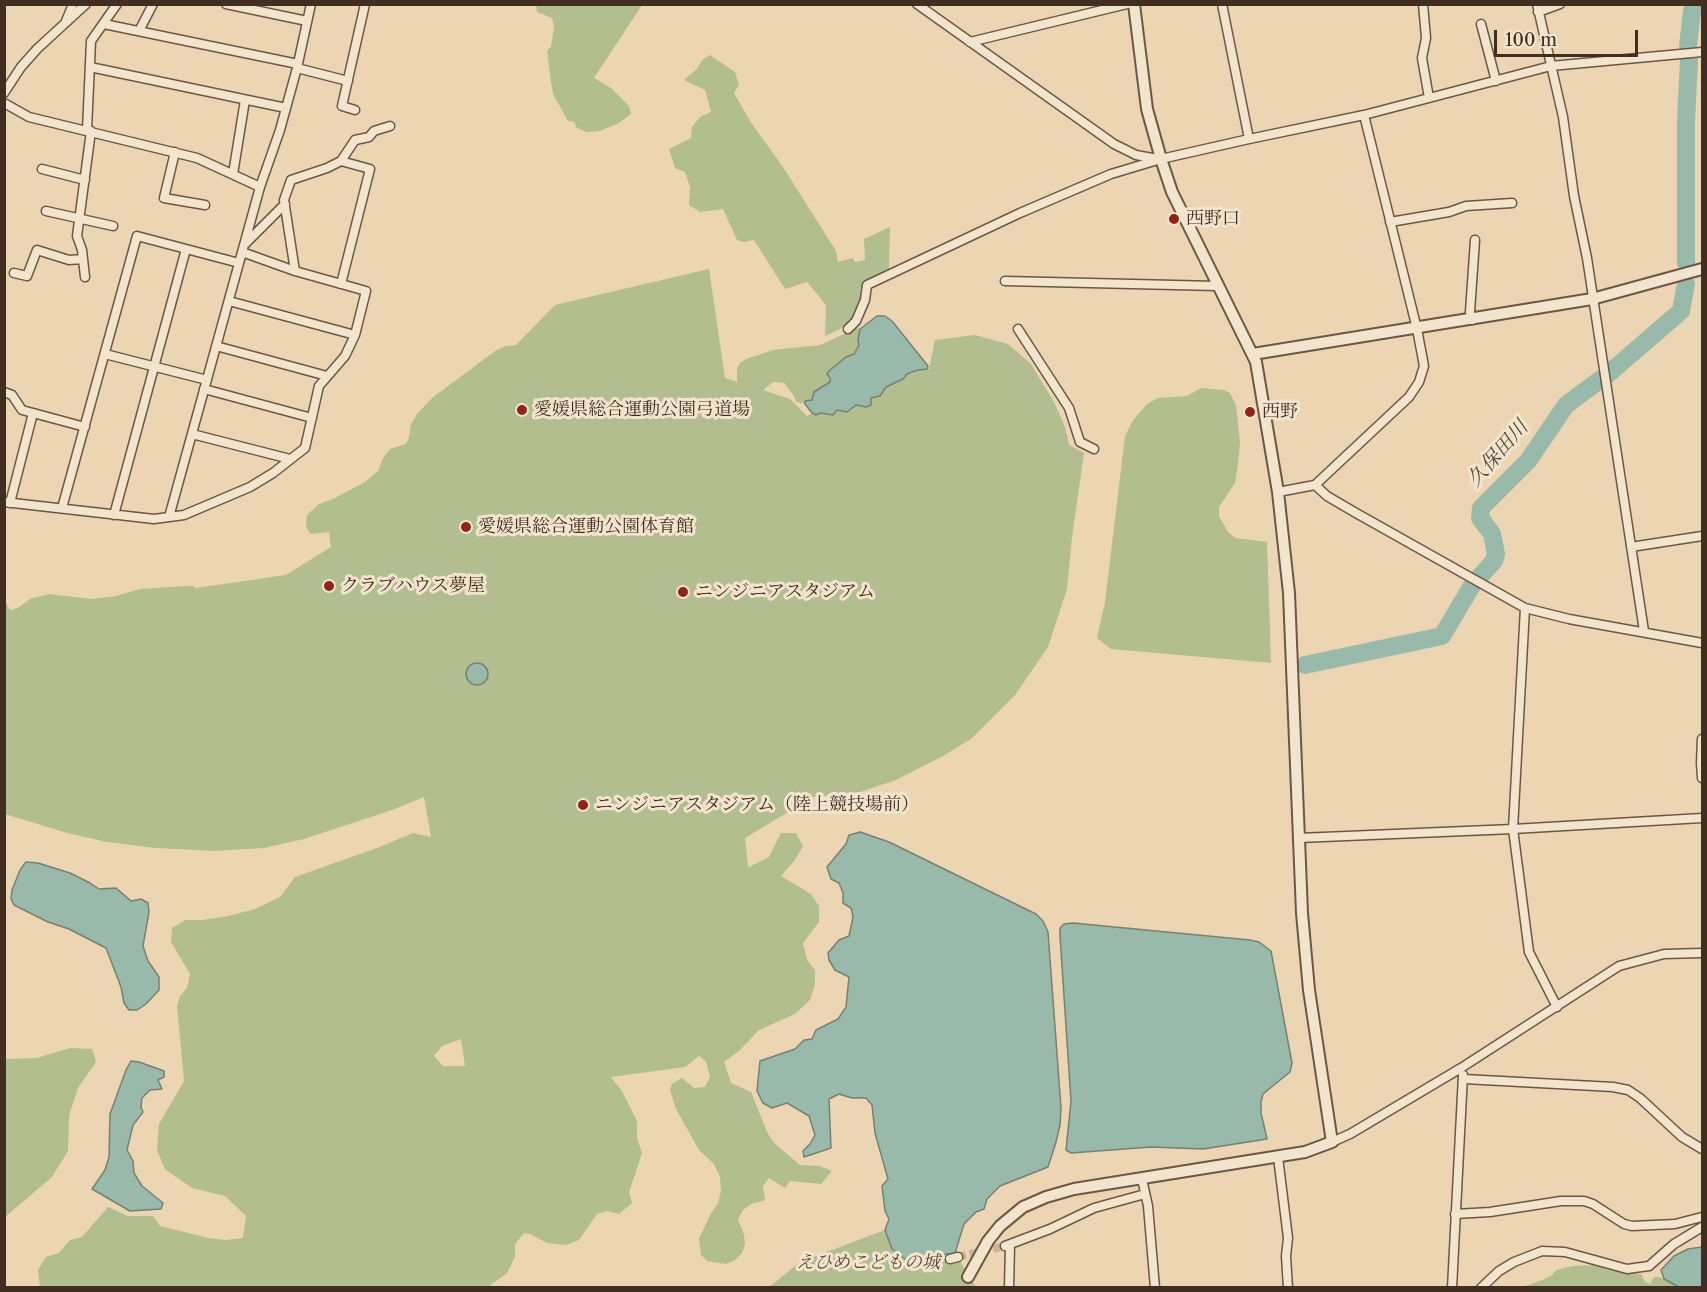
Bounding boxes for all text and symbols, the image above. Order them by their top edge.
scale bar [1497,18,1641,56]
text: 100 m [1505,29,1557,51]
place label: 西野口 [1186,208,1240,230]
marker: 西野口 [1167,212,1181,226]
place label: 愛媛県総合運動公園弓道場 [534,399,750,421]
place label: 西野 [1262,401,1298,423]
marker: 愛媛県総合運動公園弓道場 [515,403,529,417]
marker: 西野 [1243,405,1257,419]
water label: 久保田川 [1463,416,1533,492]
place label: 愛媛県総合運動公園体育館 [478,516,694,538]
marker: 愛媛県総合運動公園体育館 [459,520,473,534]
place label: クラブハウス夢屋 [341,575,485,597]
marker: クラブハウス夢屋 [322,579,336,593]
place label: ニンジニアスタジアム [695,581,875,603]
marker: ニンジニアスタジアム [676,585,690,599]
place label: ニンジニアスタジアム（陸上競技場前） [595,794,919,816]
marker: ニンジニアスタジアム（陸上競技場前） [576,798,590,812]
park label: えひめこどもの城 [796,1252,940,1274]

